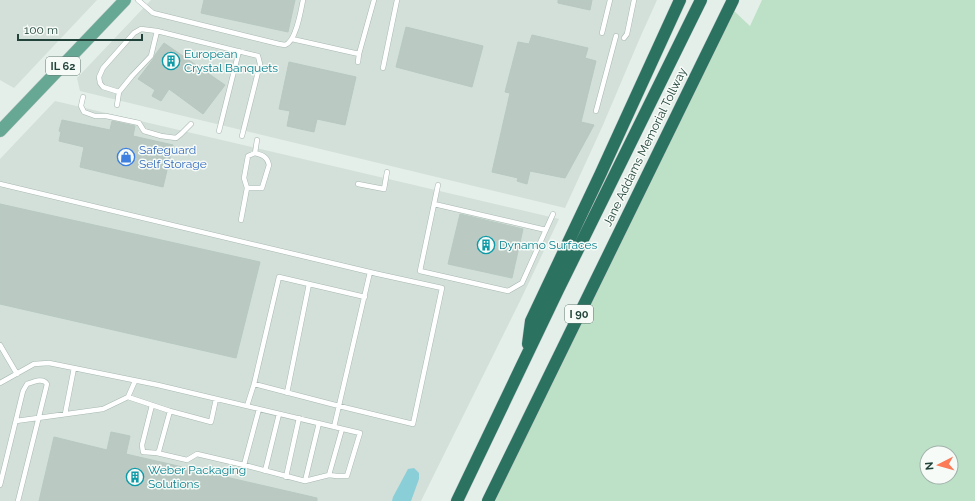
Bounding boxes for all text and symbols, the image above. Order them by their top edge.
scale bar [18,16,142,42]
text: 100 m [24,23,58,37]
place label: European Crystal Banquets [184,47,278,75]
building icon: European Crystal Banquets [161,51,181,71]
road number: IL 62 [46,57,80,75]
street label: Jane Addams Memorial Tollway [600,65,690,229]
place label: Safeguard Self Storage [139,143,207,171]
shop icon: Safeguard Self Storage [116,147,136,167]
building icon: Dynamo Surfaces [476,235,496,255]
place label: Dynamo Surfaces [499,238,598,252]
road number: I 90 [565,305,593,323]
north arrow [919,445,959,485]
text: N [923,461,936,471]
place label: Weber Packaging Solutions [148,463,246,491]
building icon: Weber Packaging Solutions [125,467,145,487]

